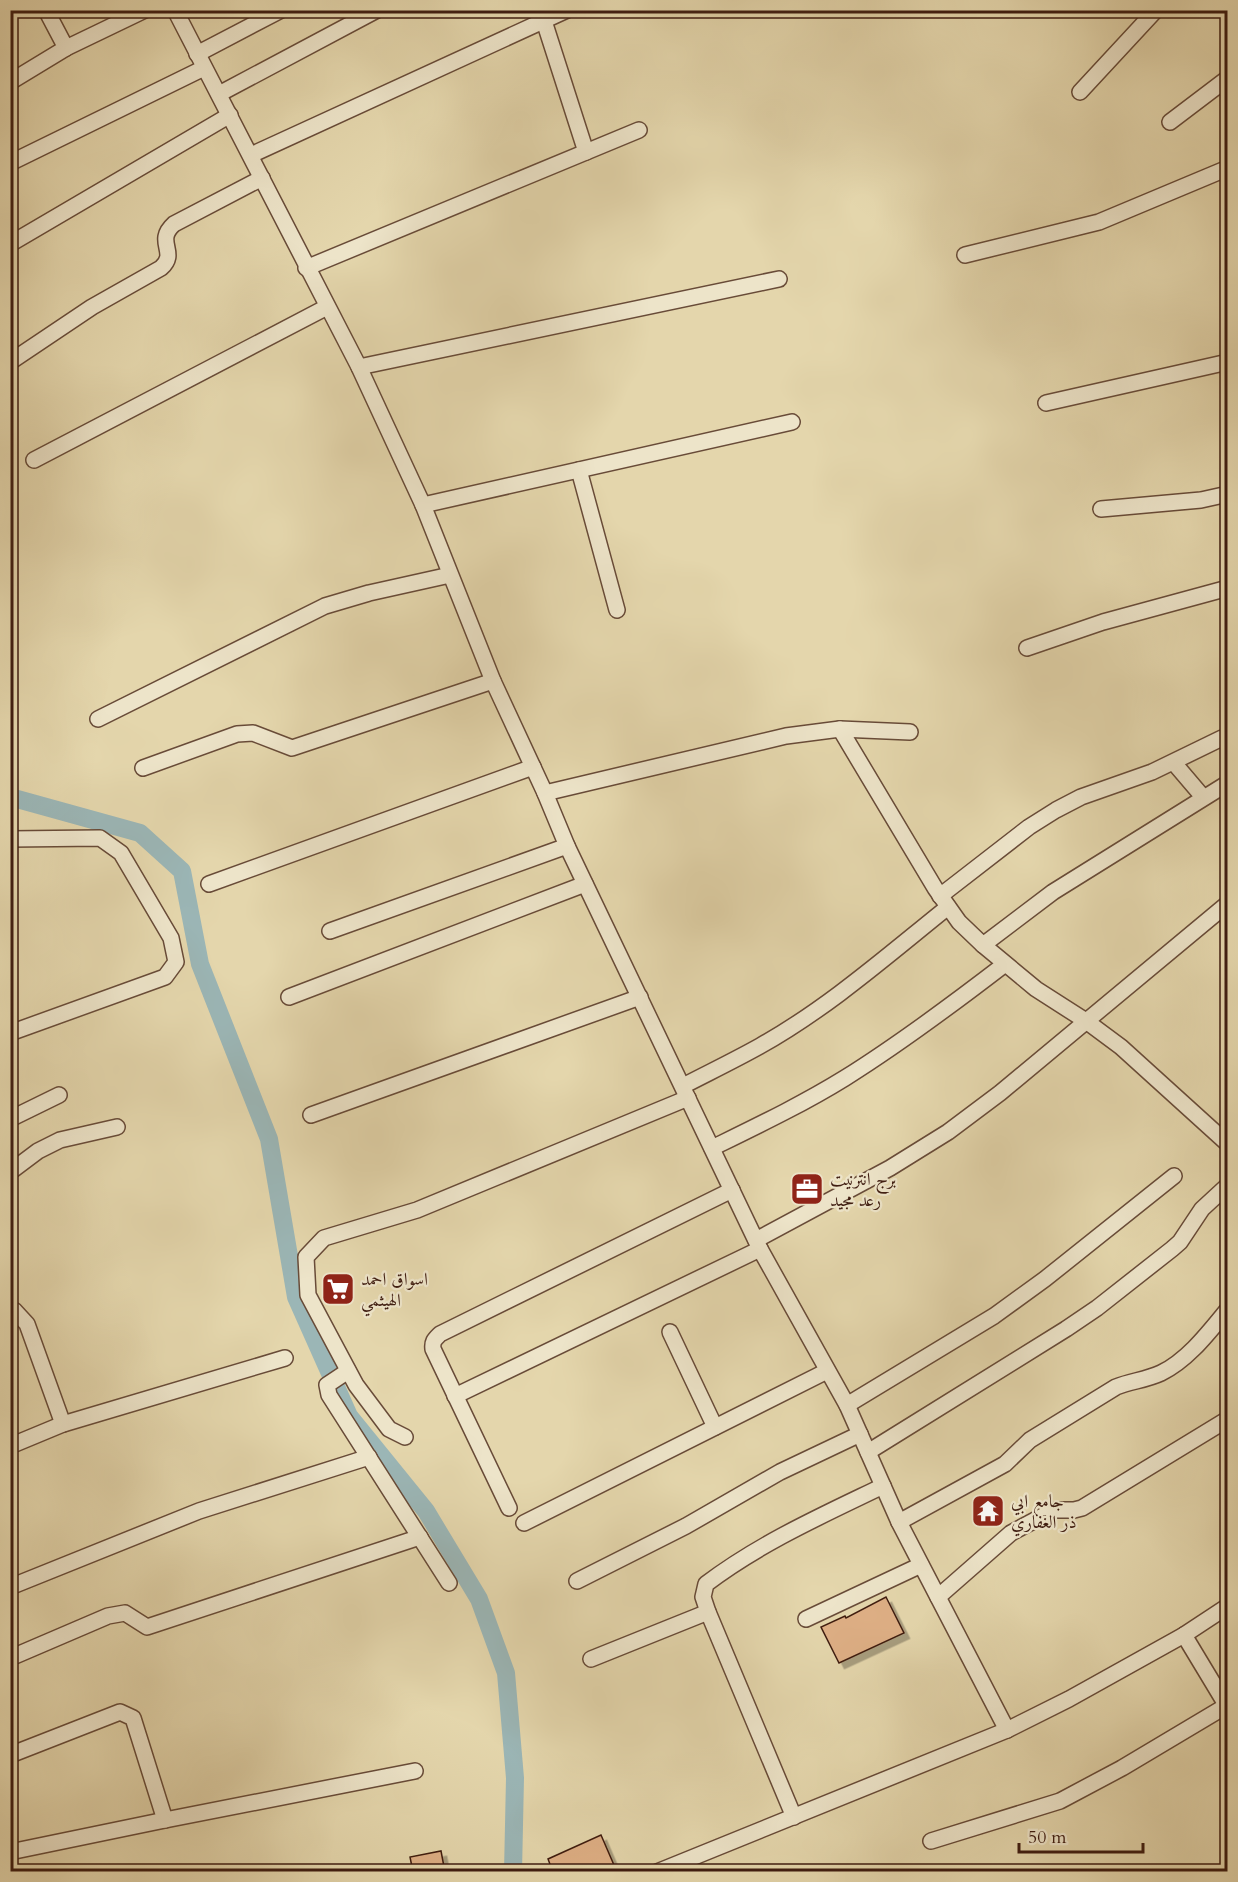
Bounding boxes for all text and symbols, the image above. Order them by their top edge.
place label: برج انترنيت رعد مجيد [830,1167,896,1213]
office icon: برج انترنيت رعد مجيد [789,1171,825,1207]
place label: اسواق احمد الهيثمي [361,1267,428,1317]
supermarket icon: اسواق احمد الهيثمي [320,1271,356,1307]
place label: جامع ابي ذر الغفاري [1011,1489,1077,1537]
temple icon: جامع ابي ذر الغفاري [970,1493,1006,1529]
scale bar [1019,1816,1144,1854]
text: 50 m [1028,1825,1067,1850]

